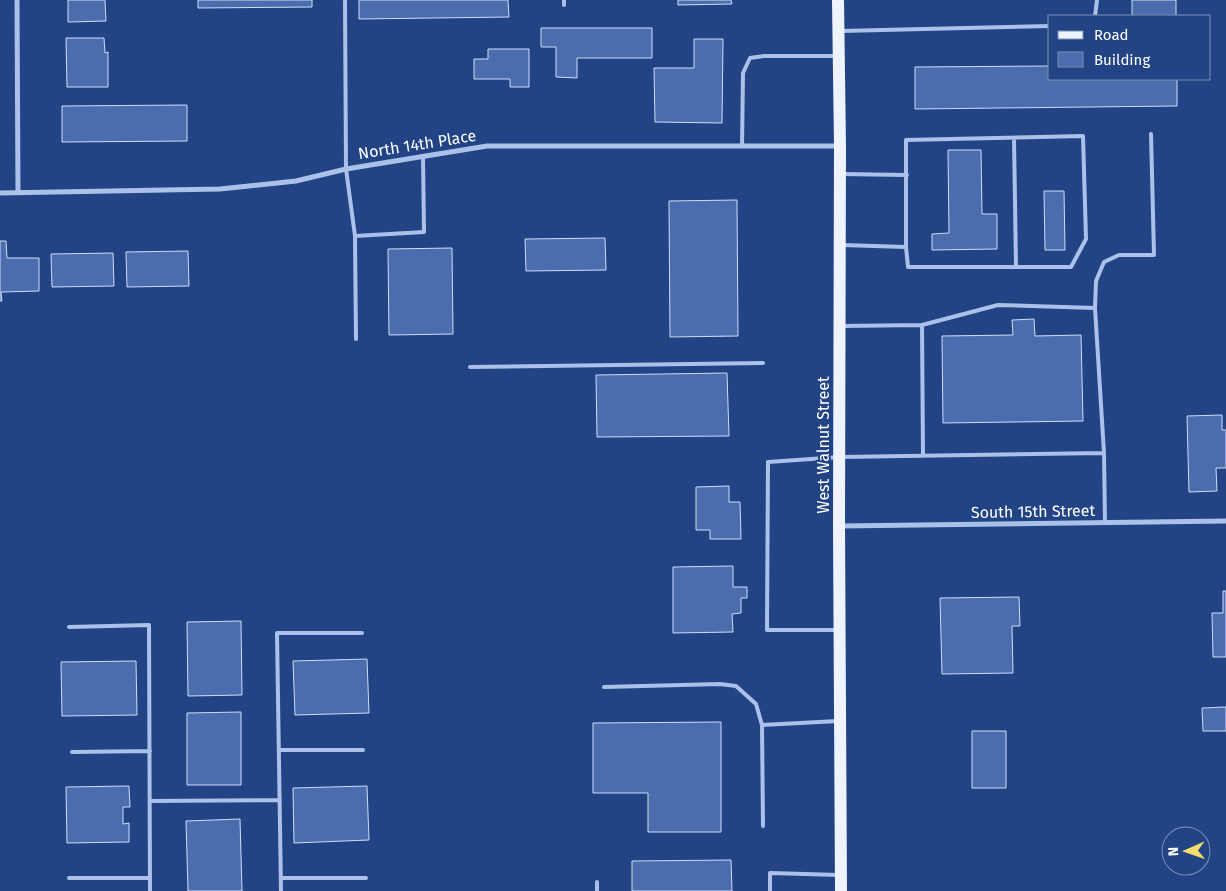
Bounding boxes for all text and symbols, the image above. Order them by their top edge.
legend [1048,15,1211,80]
text: Road [1094,26,1129,44]
text: Building [1094,51,1150,69]
street label: North 14th Place [357,126,477,163]
street label: West Walnut Street [814,376,833,514]
street label: South 15th Street [971,501,1096,522]
north arrow [1161,826,1211,876]
text: N [1165,846,1182,856]

